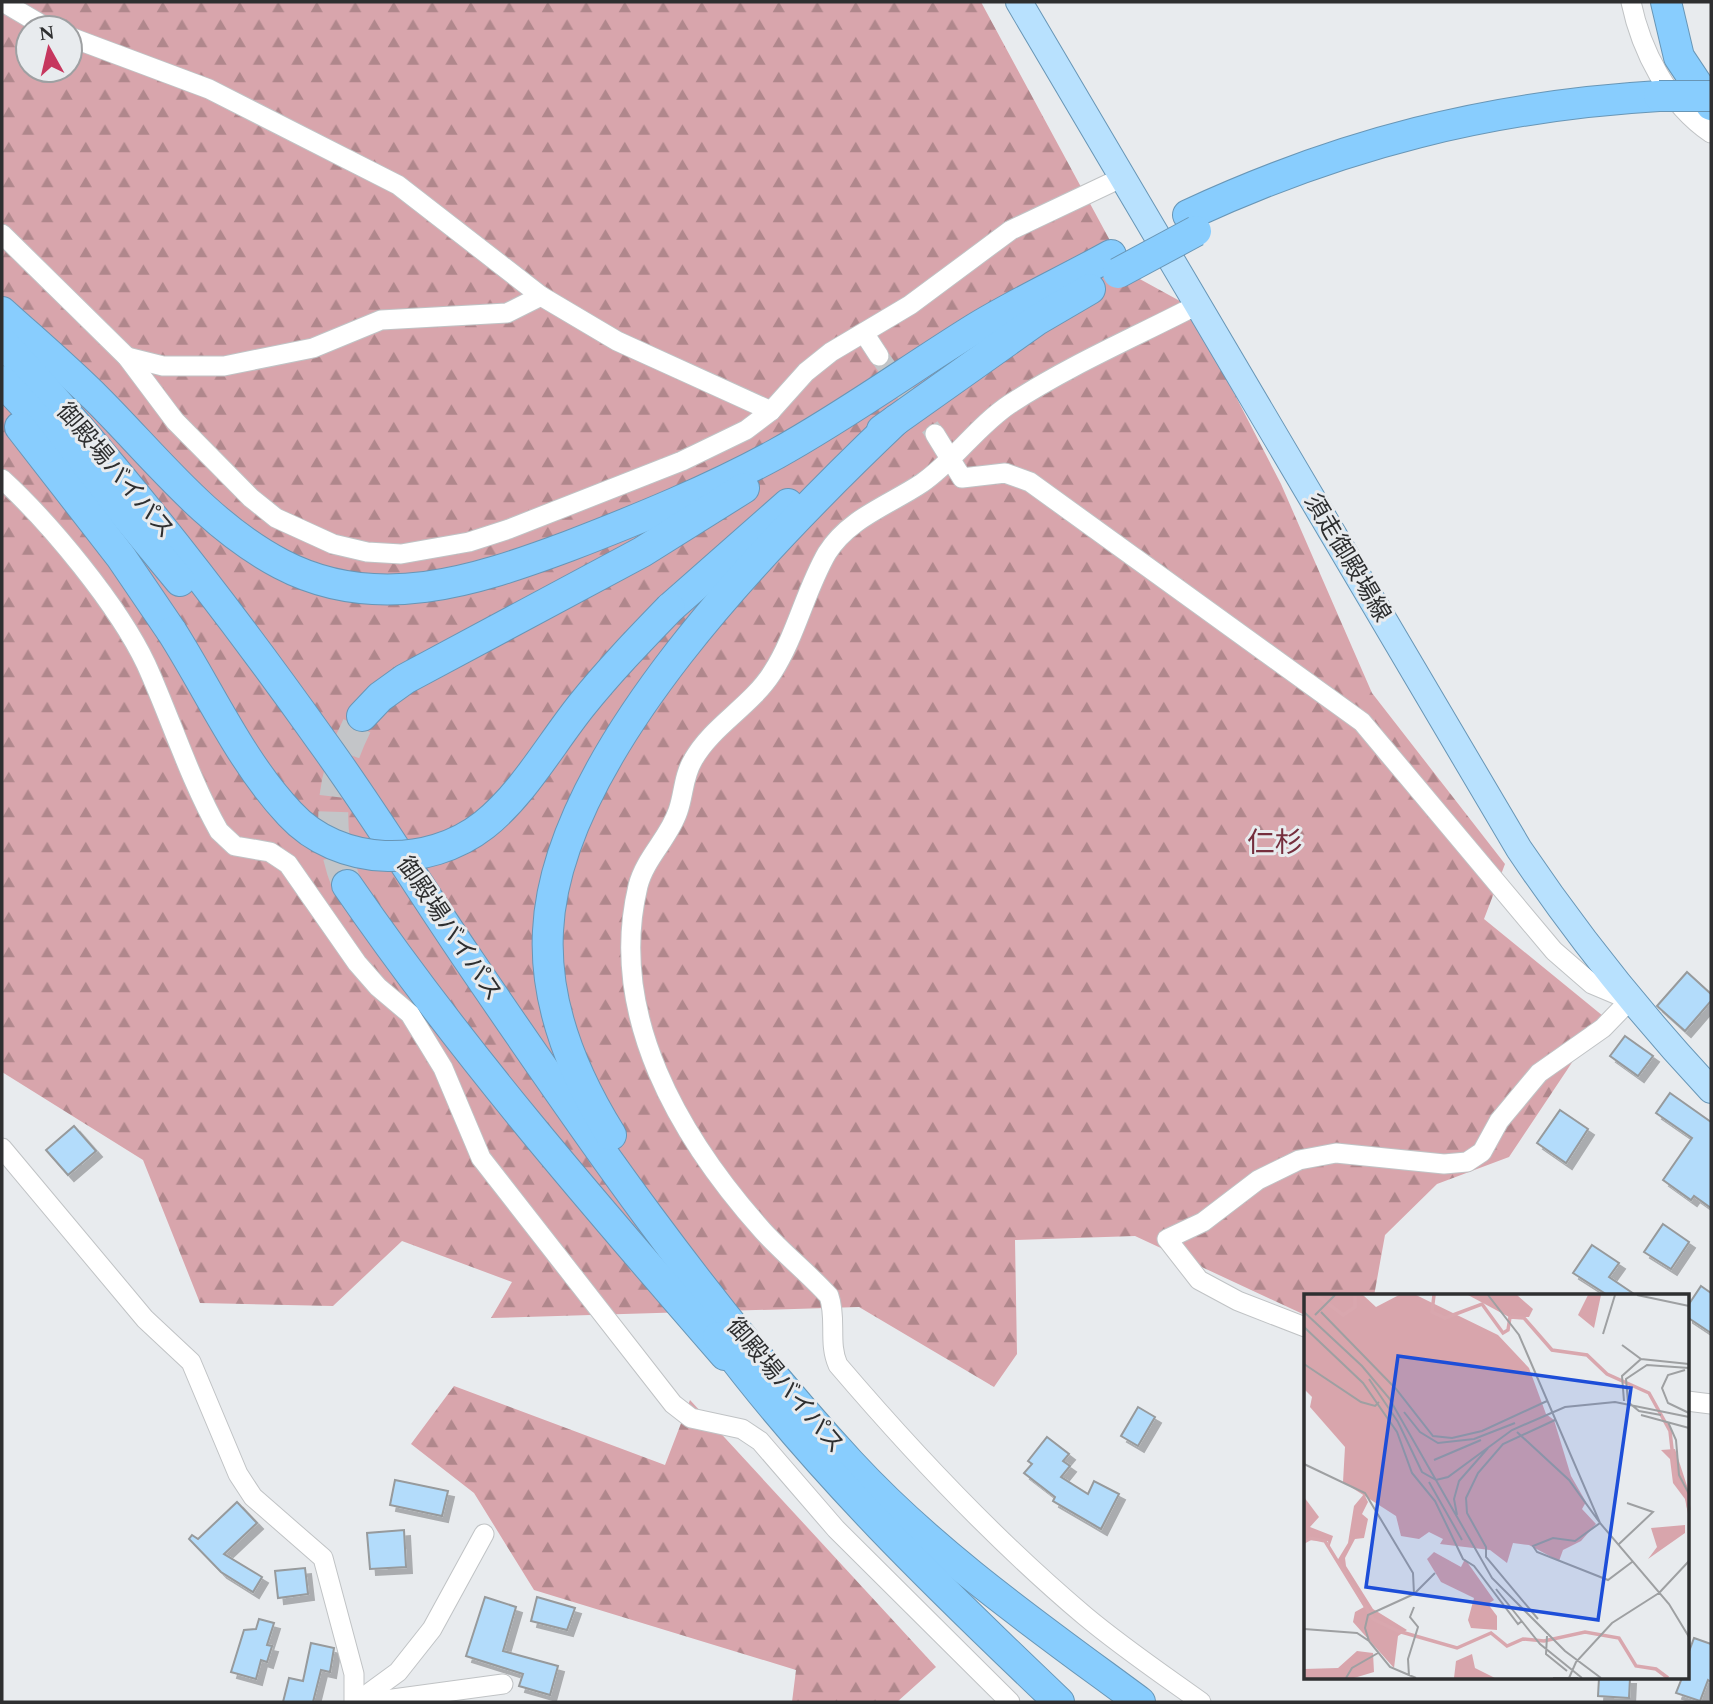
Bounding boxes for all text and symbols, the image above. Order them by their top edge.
north arrow [14,14,84,84]
text: N [37,18,57,49]
street label: 御殿場バイパス [47,395,183,547]
street label: 須走御殿場線 [1294,487,1400,629]
district label: 仁杉 [1247,822,1303,865]
street label: 御殿場バイパス [387,849,511,1009]
inset map [1304,1294,1688,1680]
street label: 御殿場バイパス [717,1310,853,1462]

